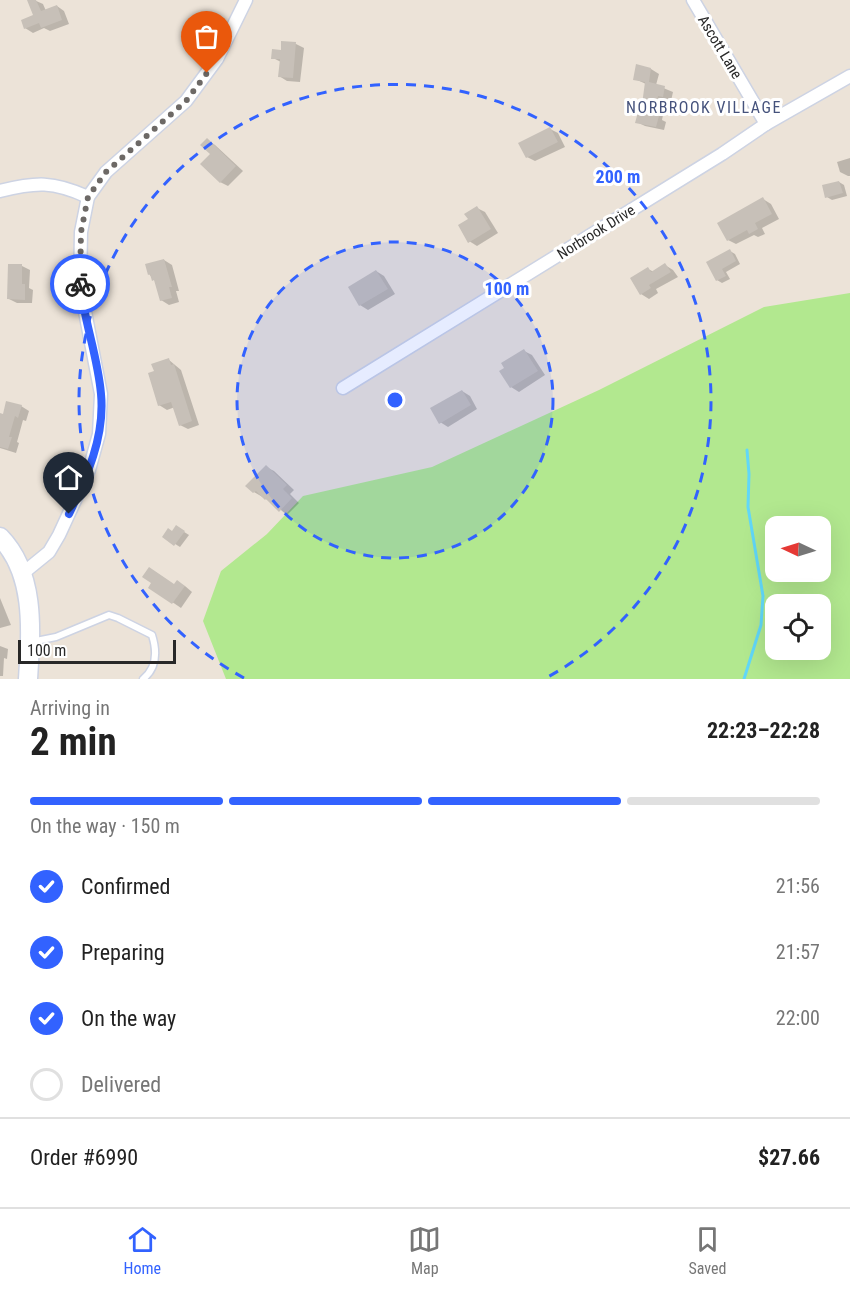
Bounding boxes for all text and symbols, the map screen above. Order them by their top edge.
pin [181,11,232,73]
street label: Ascott Lane [694,12,746,82]
icon: bag [190,20,223,53]
district label: NORBROOK VILLAGE [626,98,782,117]
text: 200 m [596,166,640,187]
street label: Norbrook Drive [554,201,638,263]
courier [50,254,110,314]
icon: bike [64,268,97,301]
text: 100 m [485,278,529,299]
centre of rings [385,390,405,410]
pin [43,452,94,514]
icon: home [52,461,85,494]
north arrow [765,516,831,582]
map controls [765,516,831,660]
button: locate [765,594,831,660]
scale bar [18,637,176,664]
text: 100 m [27,641,66,660]
text: Arriving in [30,696,110,720]
text: 22:23–22:28 [707,718,820,743]
text: 2 min [30,719,117,765]
text: On the way · 150 m [30,814,180,838]
icon: check [30,870,63,903]
text: Confirmed [81,874,170,899]
text: 21:56 [776,874,820,898]
icon: check [30,936,63,969]
text: Preparing [81,940,165,965]
text: 21:57 [776,940,820,964]
icon: check [30,1002,63,1035]
text: On the way [81,1006,176,1031]
text: 22:00 [776,1006,820,1030]
text: Delivered [81,1072,161,1097]
text: Order #6990 [30,1145,138,1170]
text: $27.66 [758,1145,820,1170]
tab: Home [124,1223,161,1278]
tab: Map [408,1223,441,1278]
tab: Saved [688,1223,726,1278]

